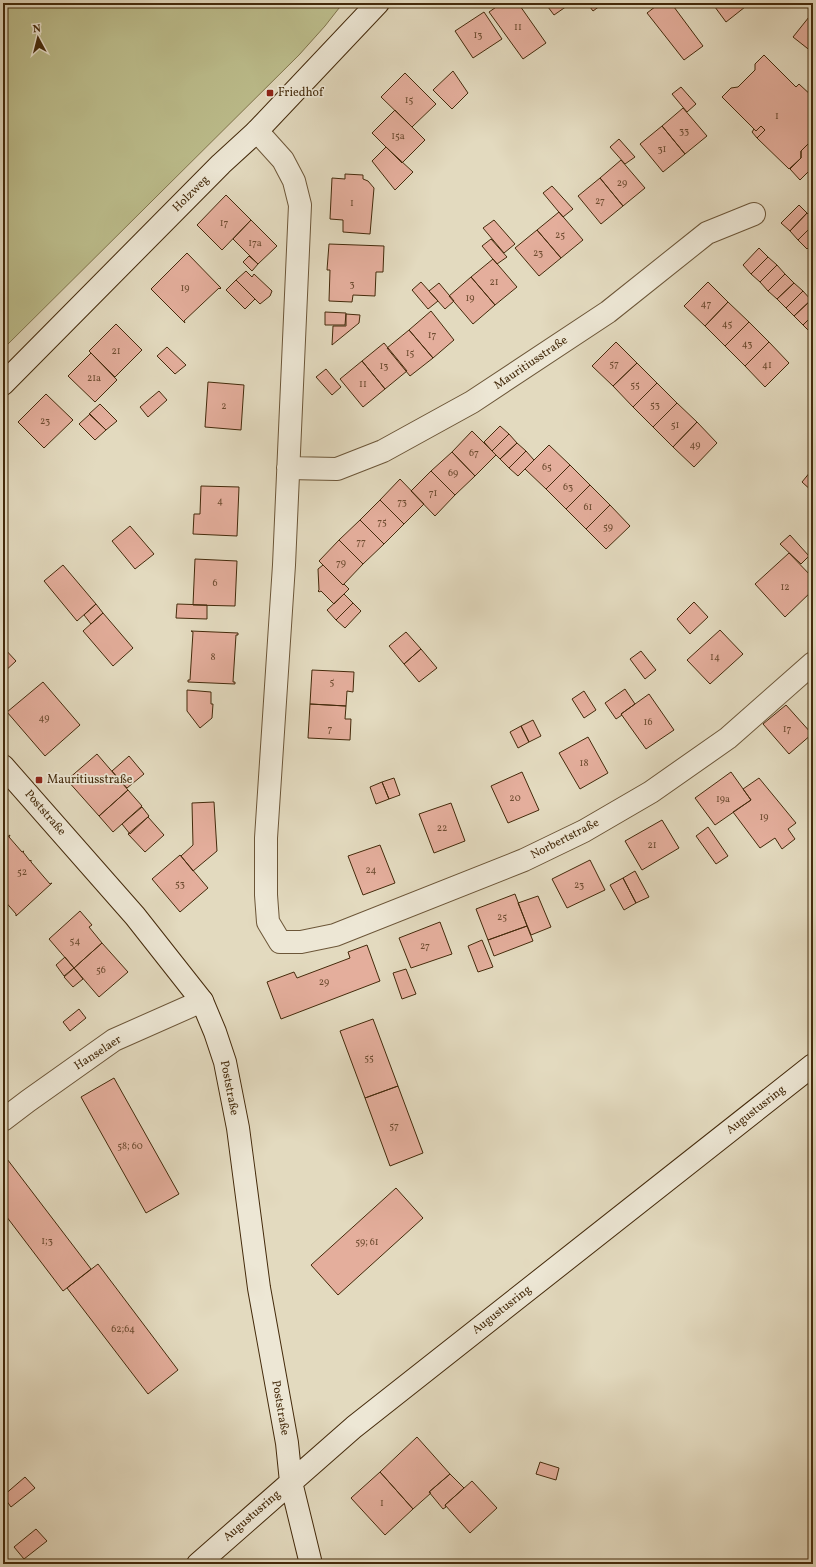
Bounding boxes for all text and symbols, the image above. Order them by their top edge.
north arrow [18,18,58,58]
house number: 11 [514,20,522,34]
text: N [32,22,42,37]
house number: 13 [473,28,483,42]
place label: Friedhof [278,85,325,101]
marker: Friedhof [265,88,275,98]
house number: 15 [405,93,414,107]
house number: 1 [775,109,779,123]
house number: 33 [679,124,689,138]
house number: 15a [391,129,405,143]
house number: 31 [657,142,667,156]
street label: Holzweg [169,172,213,216]
house number: 29 [617,176,627,190]
house number: 27 [595,194,605,208]
house number: 1 [350,196,354,210]
house number: 17 [220,216,229,230]
house number: 25 [555,228,565,242]
house number: 17a [248,236,262,250]
house number: 23 [533,246,543,260]
house number: 21 [489,275,499,289]
house number: 3 [349,277,355,291]
house number: 19 [180,281,190,295]
house number: 19 [465,291,475,305]
house number: 47 [701,297,712,311]
house number: 45 [722,317,732,331]
house number: 17 [428,328,437,342]
street label: Mauritiusstraße [491,332,571,394]
house number: 43 [742,337,752,351]
house number: 21 [111,344,121,358]
house number: 15 [406,346,415,360]
house number: 57 [609,357,619,371]
house number: 41 [762,358,772,372]
house number: 13 [379,359,389,373]
house number: 21a [87,371,101,385]
house number: 11 [359,377,367,391]
house number: 55 [630,378,640,392]
house number: 53 [650,398,660,412]
house number: 2 [221,399,227,413]
house number: 23 [40,414,50,428]
house number: 51 [671,418,679,432]
house number: 49 [690,438,700,452]
house number: 67 [469,446,479,460]
house number: 65 [542,460,552,474]
house number: 69 [448,466,458,480]
house number: 63 [563,480,573,494]
house number: 71 [429,486,437,500]
house number: 4 [217,494,223,508]
house number: 73 [397,495,407,509]
house number: 61 [584,500,593,514]
house number: 75 [377,515,387,529]
house number: 59 [603,520,613,534]
house number: 77 [356,535,366,549]
house number: 79 [336,556,346,570]
house number: 6 [212,576,218,590]
house number: 12 [780,580,790,594]
house number: 8 [210,650,216,664]
house number: 14 [710,650,720,664]
house number: 5 [330,675,335,689]
house number: 49 [39,711,49,725]
house number: 16 [644,715,652,729]
house number: 7 [328,722,333,736]
house number: 17 [783,722,792,736]
house number: 18 [580,756,588,770]
place label: Mauritiusstraße [47,772,133,788]
marker: Mauritiusstraße [34,775,44,785]
street label: Poststraße [21,787,70,839]
house number: 20 [509,791,521,805]
house number: 19a [716,792,730,806]
house number: 19 [759,810,769,824]
street label: Norbertstraße [528,815,602,863]
house number: 22 [437,821,447,835]
house number: 21 [647,838,657,852]
house number: 24 [365,863,377,877]
house number: 52 [17,865,27,879]
house number: 53 [175,877,185,891]
house number: 23 [574,878,584,892]
house number: 25 [497,910,507,924]
house number: 54 [70,934,80,948]
house number: 27 [420,939,430,953]
house number: 56 [96,963,106,977]
house number: 29 [319,975,329,989]
street label: Hanselaer [71,1032,125,1074]
house number: 55 [364,1051,374,1065]
street label: Poststraße [216,1059,242,1117]
street label: Augustusring [723,1082,789,1138]
house number: 57 [389,1119,399,1133]
house number: 58; 60 [117,1139,143,1153]
house number: 1;3 [41,1234,53,1248]
house number: 59; 61 [355,1235,379,1249]
street label: Augustusring [469,1282,535,1338]
house number: 62;64 [111,1322,135,1336]
street label: Poststraße [267,1379,293,1437]
street label: Augustusring [220,1487,284,1545]
house number: 1 [380,1496,384,1510]

